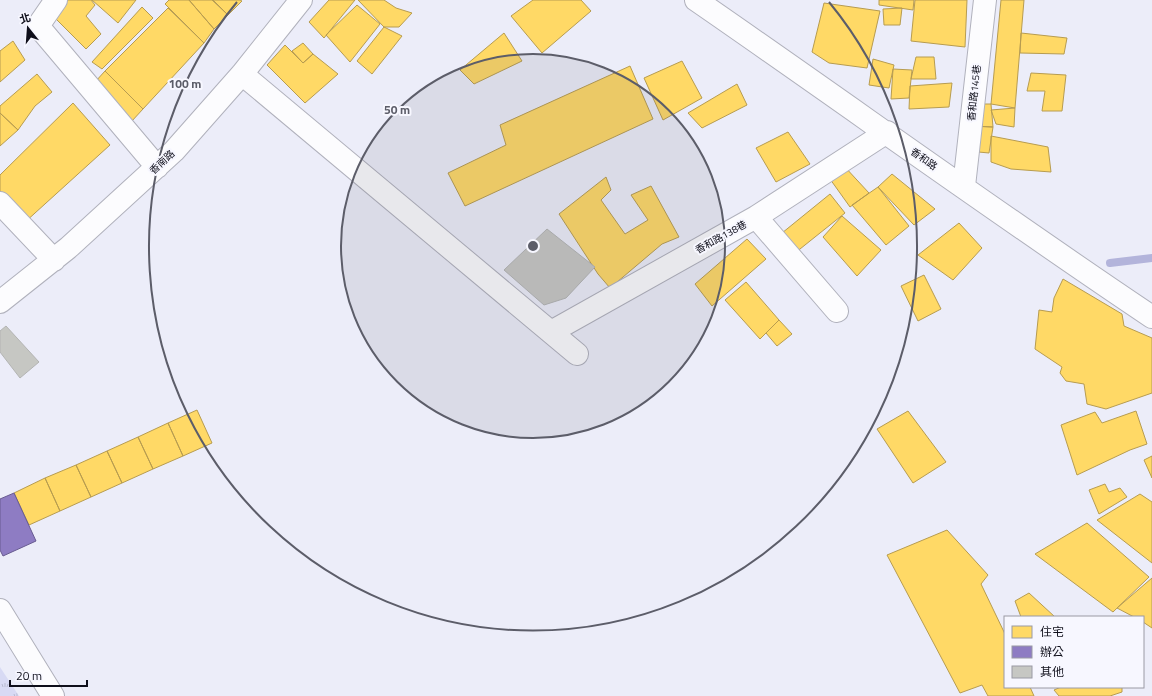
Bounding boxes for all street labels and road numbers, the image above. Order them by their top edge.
street label: 香和路145巷 [964,64,984,122]
street label: 香和路 [907,144,941,174]
street label: 香南路 [146,146,178,178]
street label: 香和路138巷 [693,217,749,257]

